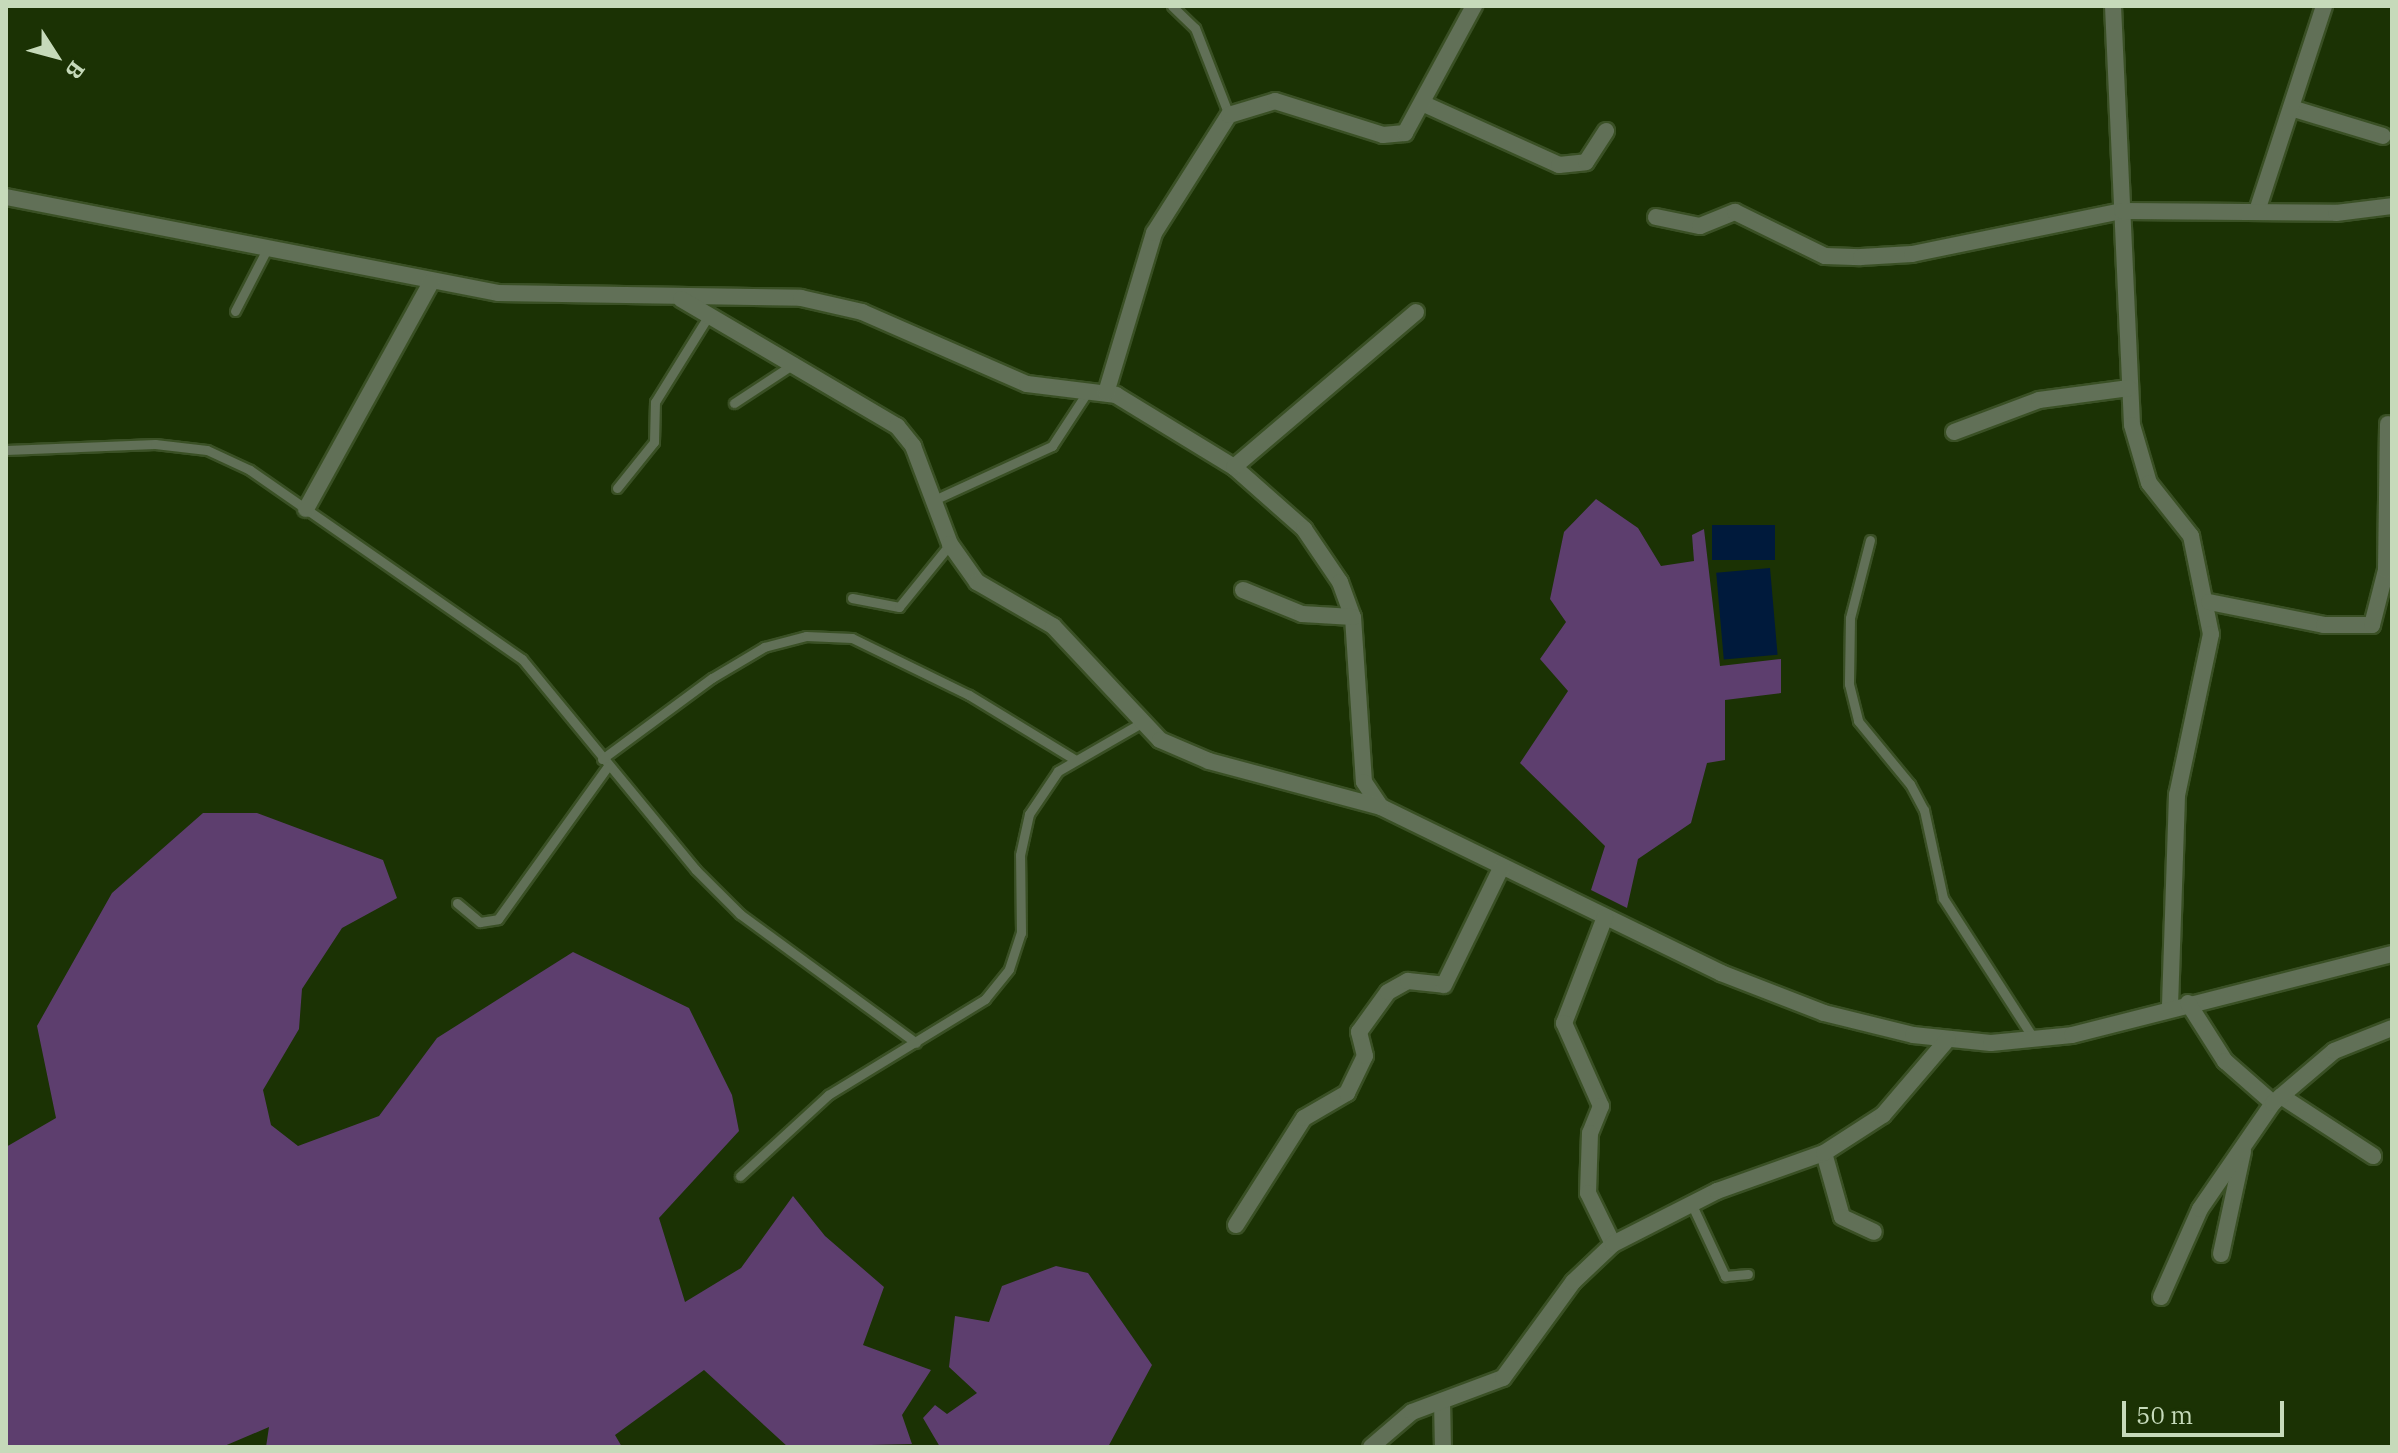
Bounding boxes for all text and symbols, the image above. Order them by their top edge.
north arrow [16,16,96,96]
text: B [60,56,92,85]
scale bar [2126,1385,2288,1435]
text: 50 m [2136,1399,2193,1431]

